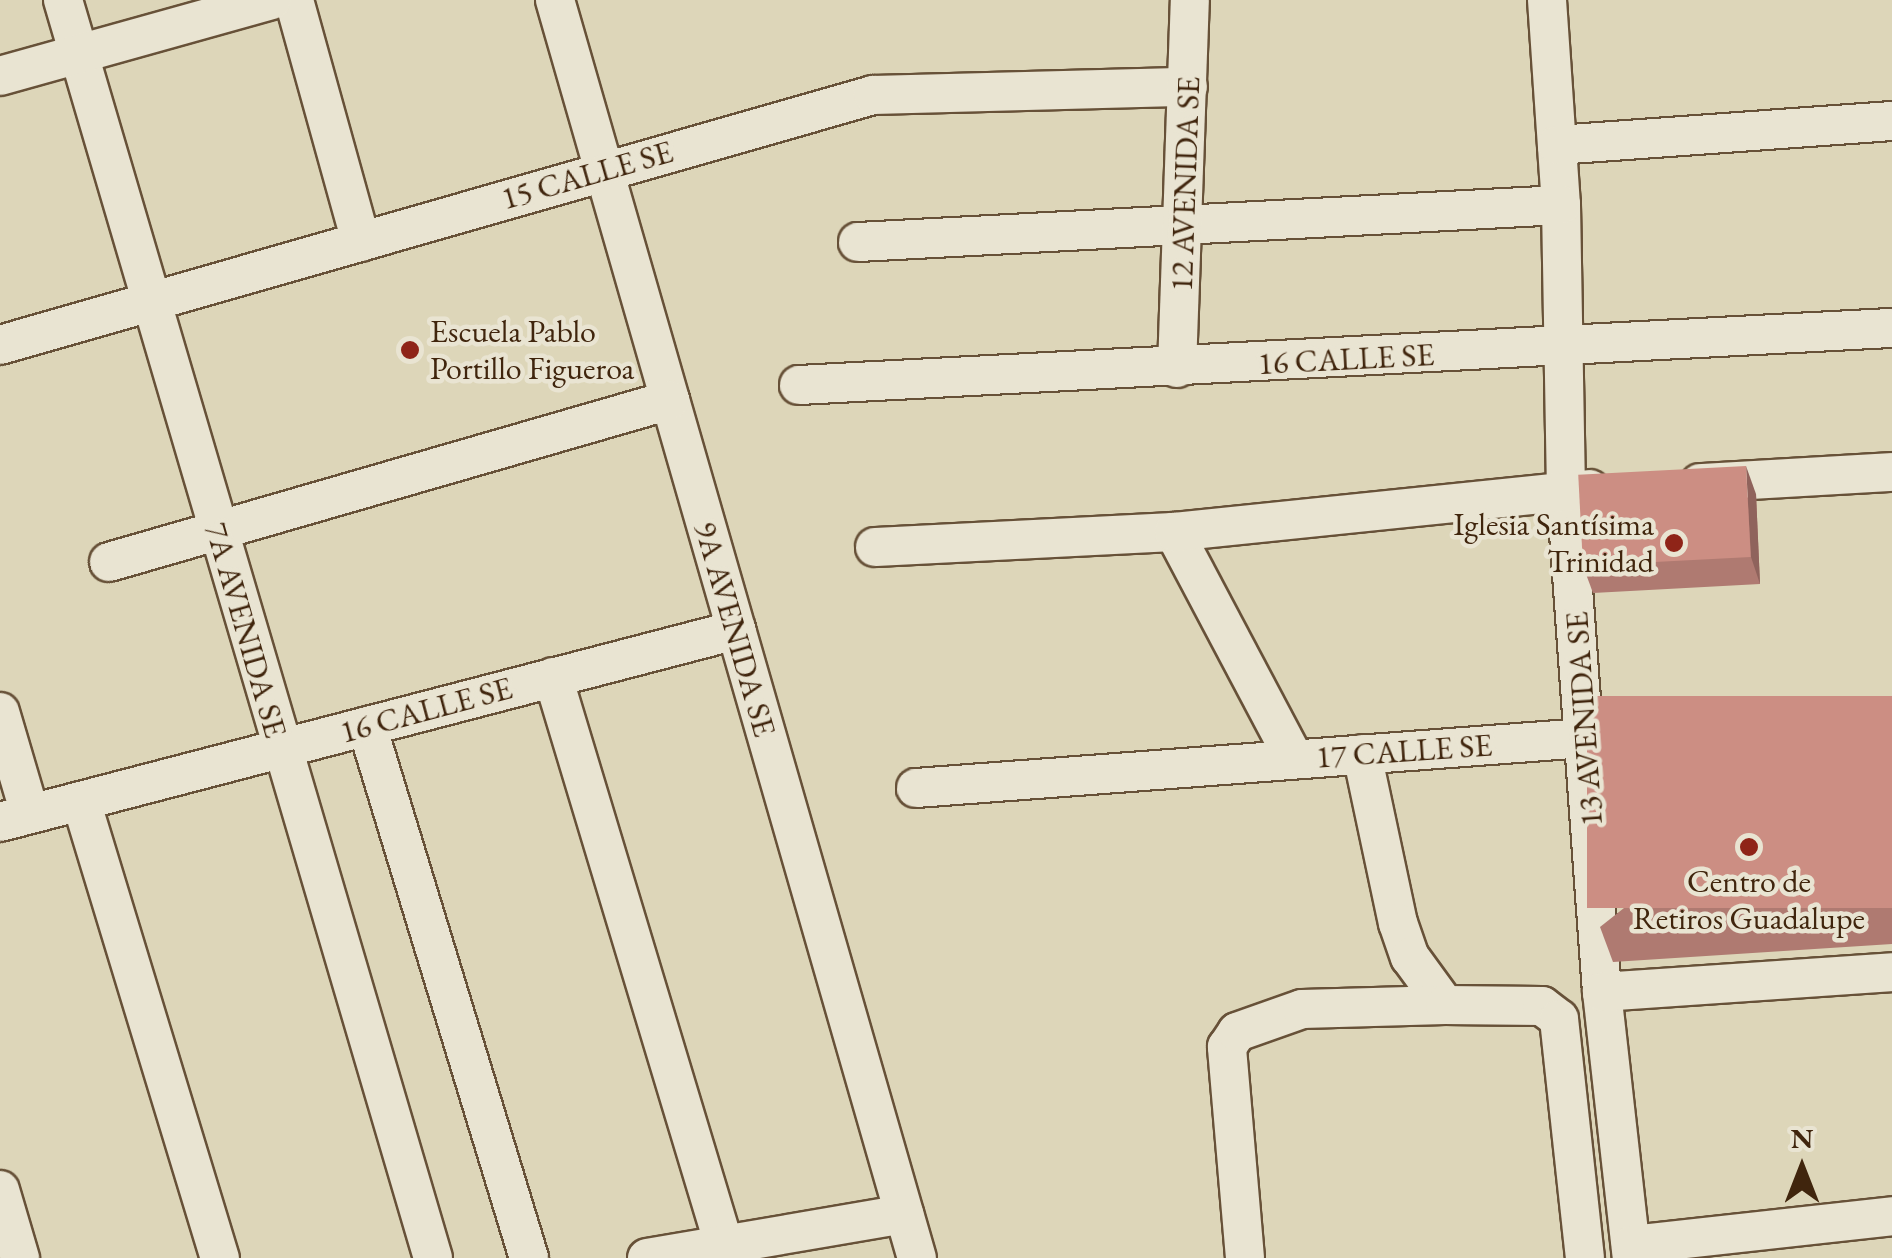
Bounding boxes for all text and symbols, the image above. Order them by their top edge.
street label: 12 AVENIDA SE [1162,76,1208,292]
street label: 15 CALLE SE [497,132,677,218]
place label: Escuela Pablo Portillo Figueroa [430,313,634,388]
street label: 16 CALLE SE [1257,335,1435,383]
marker: Escuela Pablo Portillo Figueroa [399,339,421,361]
place label: Iglesia Santísima Trinidad [1453,506,1654,581]
street label: 9A AVENIDA SE [686,517,784,741]
street label: 7A AVENIDA SE [197,518,295,742]
marker: Iglesia Santísima Trinidad [1663,532,1685,554]
street label: 13 AVENIDA SE [1557,610,1611,828]
street label: 16 CALLE SE [336,669,516,751]
street label: 17 CALLE SE [1315,726,1493,776]
marker: Centro de Retiros Guadalupe [1738,836,1760,858]
place label: Centro de Retiros Guadalupe [1633,863,1865,938]
north arrow [1752,1118,1852,1218]
text: N [1791,1120,1813,1156]

